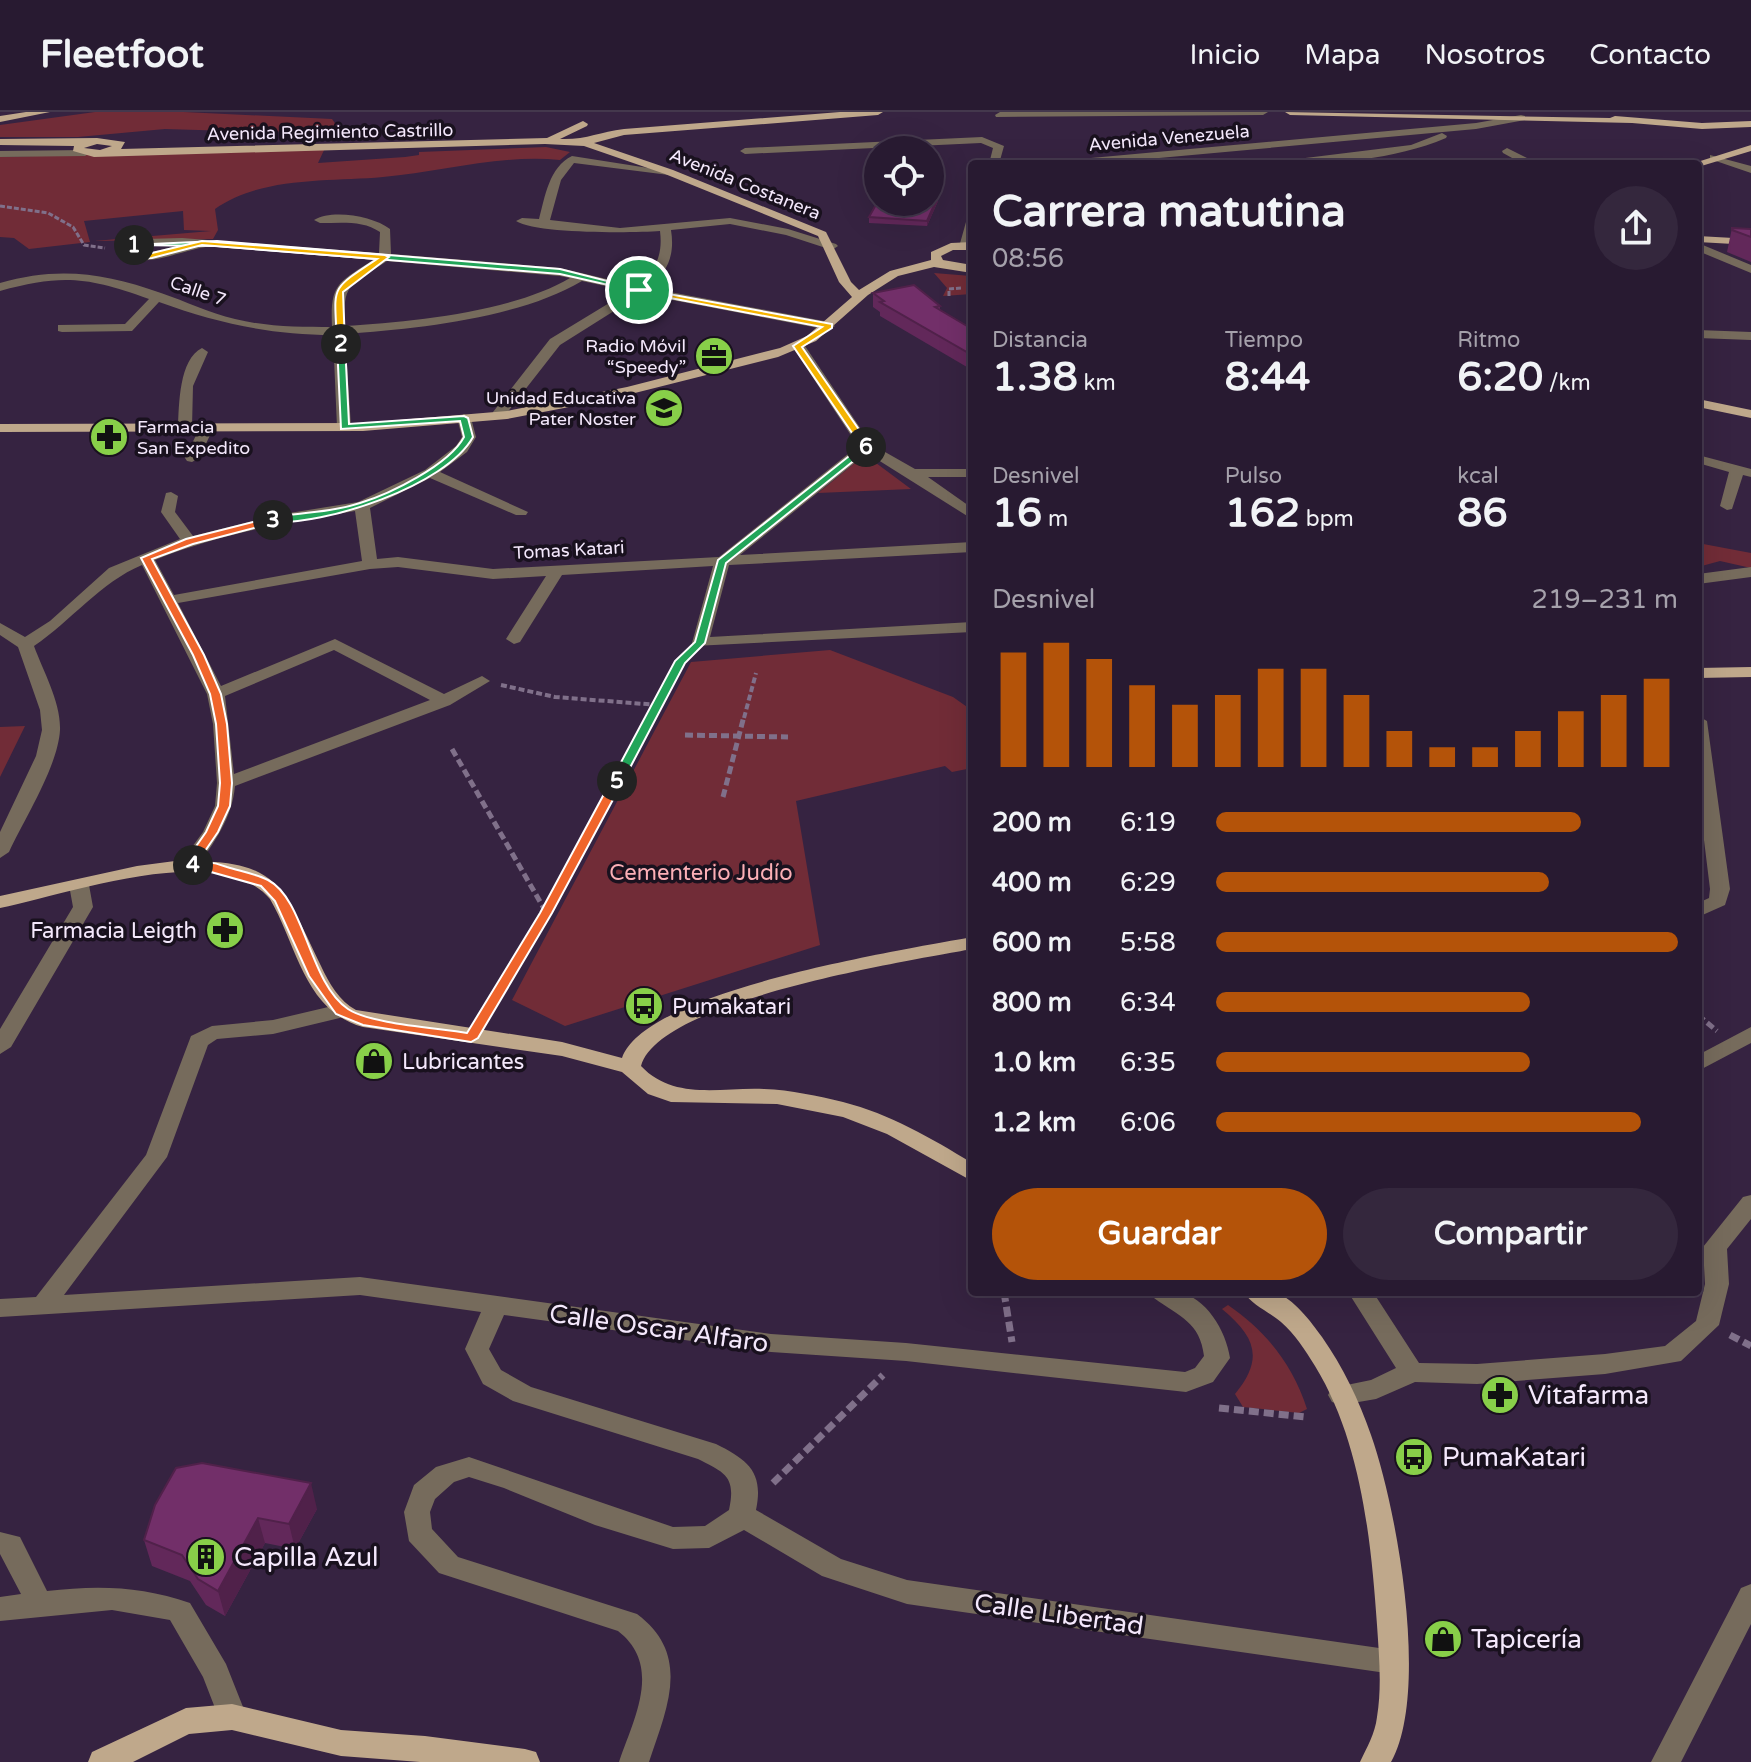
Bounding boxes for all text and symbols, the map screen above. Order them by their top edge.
text: Fleetfoot [40,32,204,78]
text: Inicio [1190,38,1260,72]
text: Mapa [1304,38,1380,72]
text: Nosotros [1424,38,1545,72]
text: Contacto [1589,38,1711,72]
street label: Avenida Regimiento Castrillo [207,119,453,145]
street label: Avenida Venezuela [1088,120,1250,156]
map controls [864,136,944,216]
button: locate [864,136,944,216]
street label: Avenida Costanera [666,144,824,224]
text: Carrera matutina [992,186,1346,239]
button: share [1594,186,1678,270]
pin: 1 [114,225,154,265]
text: 1 [127,232,141,258]
text: 08:56 [992,243,1064,274]
pin [605,256,673,324]
icon: arrive [617,268,661,312]
street label: Calle 7 [167,271,229,311]
pin: 2 [321,324,361,364]
text: Distancia [992,327,1088,353]
text: Tiempo [1225,327,1303,353]
text: Ritmo [1457,327,1520,353]
text: 2 [334,331,348,357]
place label: Radio Móvil “Speedy” [585,335,686,378]
office icon: Radio Móvil “Speedy” [693,335,735,377]
text: 1.38 [992,353,1078,401]
text: 8:44 [1225,353,1310,401]
text: 6:20 [1457,353,1543,401]
text: km [1078,370,1116,396]
text: /km [1543,370,1591,396]
place label: Unidad Educativa Pater Noster [486,387,636,430]
school or university icon: Unidad Educativa Pater Noster [643,387,685,429]
pharmacy icon: Farmacia San Expedito [88,416,130,458]
place label: Farmacia San Expedito [137,416,250,459]
pin: 6 [846,427,886,467]
text: 6 [859,434,873,460]
text: Desnivel [992,463,1079,489]
text: Pulso [1225,463,1282,489]
text: kcal [1457,463,1499,489]
text: 16 [992,489,1042,537]
text: 162 [1225,489,1300,537]
text: 86 [1457,489,1508,537]
pin: 3 [253,500,293,540]
text: m [1042,506,1068,532]
text: bpm [1300,506,1354,532]
text: 3 [266,507,280,533]
street label: Tomas Katari [513,536,625,564]
text: Desnivel [992,584,1095,615]
text: 219–231 m [1532,584,1678,615]
pin: 5 [597,761,637,801]
text: 5 [610,768,624,794]
text: 200 m [992,807,1072,838]
text: 6:19 [1120,807,1176,838]
pin: 4 [173,845,213,885]
text: 4 [186,852,200,878]
park label: Cementerio Judío [609,860,793,886]
text: 400 m [992,867,1072,898]
text: 6:29 [1120,867,1176,898]
pharmacy icon: Farmacia Leigth [204,909,246,951]
place label: Farmacia Leigth [30,918,197,944]
text: 600 m [992,927,1072,958]
text: 5:58 [1120,927,1176,958]
bus stop icon: Pumakatari [623,985,665,1027]
text: 800 m [992,987,1072,1018]
text: 6:34 [1120,987,1176,1018]
place label: Pumakatari [672,994,791,1020]
shop icon: Lubricantes [353,1040,395,1082]
text: 1.0 km [992,1047,1076,1078]
text: 6:35 [1120,1047,1176,1078]
place label: Lubricantes [402,1049,524,1075]
text: 1.2 km [992,1107,1076,1138]
text: 6:06 [1120,1107,1176,1138]
button: Guardar [992,1188,1327,1280]
button: Compartir [1343,1188,1678,1280]
street label: Calle Oscar Alfaro [547,1298,770,1359]
pharmacy icon: Vitafarma [1479,1374,1521,1416]
place label: Vitafarma [1528,1380,1649,1411]
bus stop icon: PumaKatari [1393,1436,1435,1478]
place label: PumaKatari [1442,1442,1586,1473]
building icon: Capilla Azul [185,1536,227,1578]
place label: Capilla Azul [234,1542,379,1573]
street label: Calle Libertad [972,1587,1146,1642]
shop icon: Tapicería [1422,1618,1464,1660]
place label: Tapicería [1471,1624,1582,1655]

